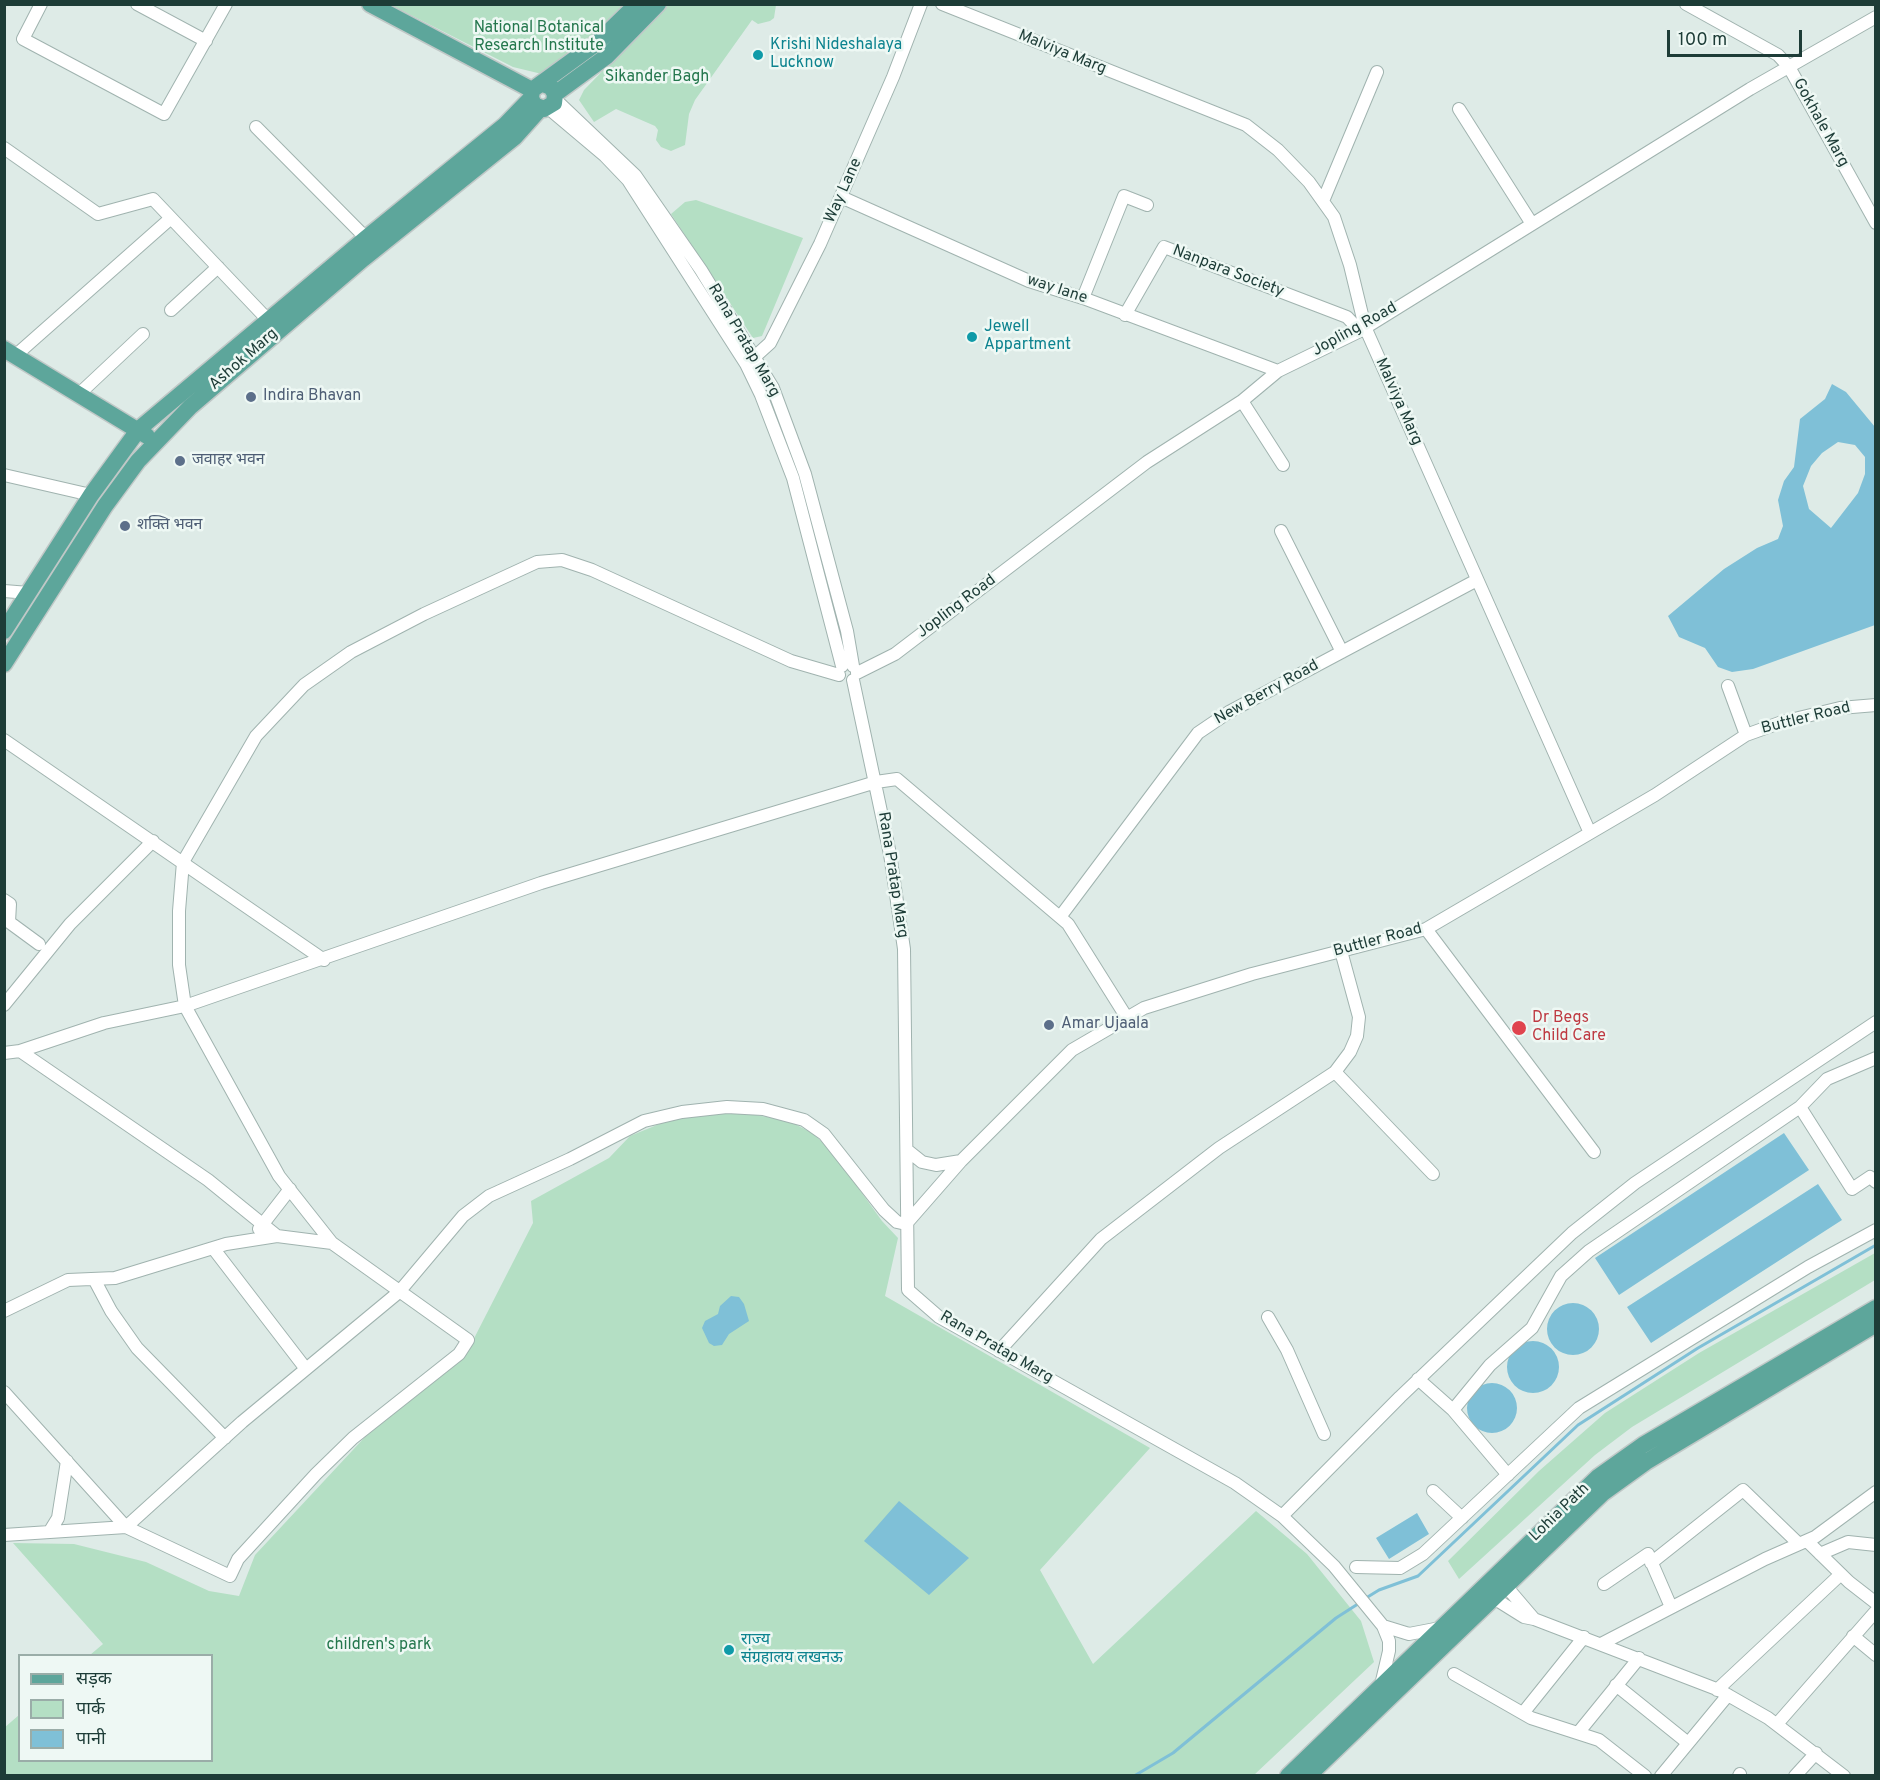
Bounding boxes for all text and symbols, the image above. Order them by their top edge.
scale bar [1670,18,1805,56]
park label: National Botanical Research Institute [474,19,604,57]
street label: Malviya Marg [1015,27,1109,79]
text: 100 m [1678,29,1727,52]
place label: Krishi Nideshalaya Lucknow [770,36,902,74]
marker: Krishi Nideshalaya Lucknow [751,48,765,62]
park label: Sikander Bagh [605,68,709,88]
street label: Gokhale Marg [1788,75,1852,171]
street label: Way Lane [821,156,867,226]
street label: Nanpara Society [1170,242,1286,302]
street label: way lane [1024,271,1090,309]
street label: Rana Pratap Marg [703,281,783,401]
street label: Jopling Road [1309,299,1401,361]
place label: Jewell Appartment [984,318,1071,356]
street label: Ashok Marg [206,325,282,395]
marker: Jewell Appartment [965,330,979,344]
street label: Malviya Marg [1370,355,1426,449]
place label: Indira Bhavan [263,387,361,407]
marker: Indira Bhavan [244,390,258,404]
place label: जवाहर भवन [192,451,265,471]
marker: जवाहर भवन [173,454,187,468]
place label: शक्ति भवन [137,516,203,536]
marker: शक्ति भवन [118,519,132,533]
street label: Jopling Road [914,571,1000,643]
street label: New Berry Road [1212,656,1322,730]
street label: Buttler Road [1760,699,1852,739]
street label: Rana Pratap Marg [873,810,911,940]
street label: Buttler Road [1332,920,1424,962]
place label: Dr Begs Child Care [1532,1009,1606,1047]
place label: Amar Ujaala [1061,1015,1149,1035]
marker: Amar Ujaala [1042,1018,1056,1032]
marker: Dr Begs Child Care [1510,1019,1528,1037]
street label: Rana Pratap Marg [936,1308,1056,1388]
street label: Lohia Path [1526,1480,1594,1546]
place label: राज्य संग्रहालय लखनऊ [741,1631,843,1669]
park label: children's park [326,1636,432,1656]
marker: राज्य संग्रहालय लखनऊ [722,1643,736,1657]
legend [18,1654,213,1762]
text: सड़क [76,1668,112,1691]
text: पार्क [76,1698,105,1721]
text: पानी [76,1728,106,1751]

